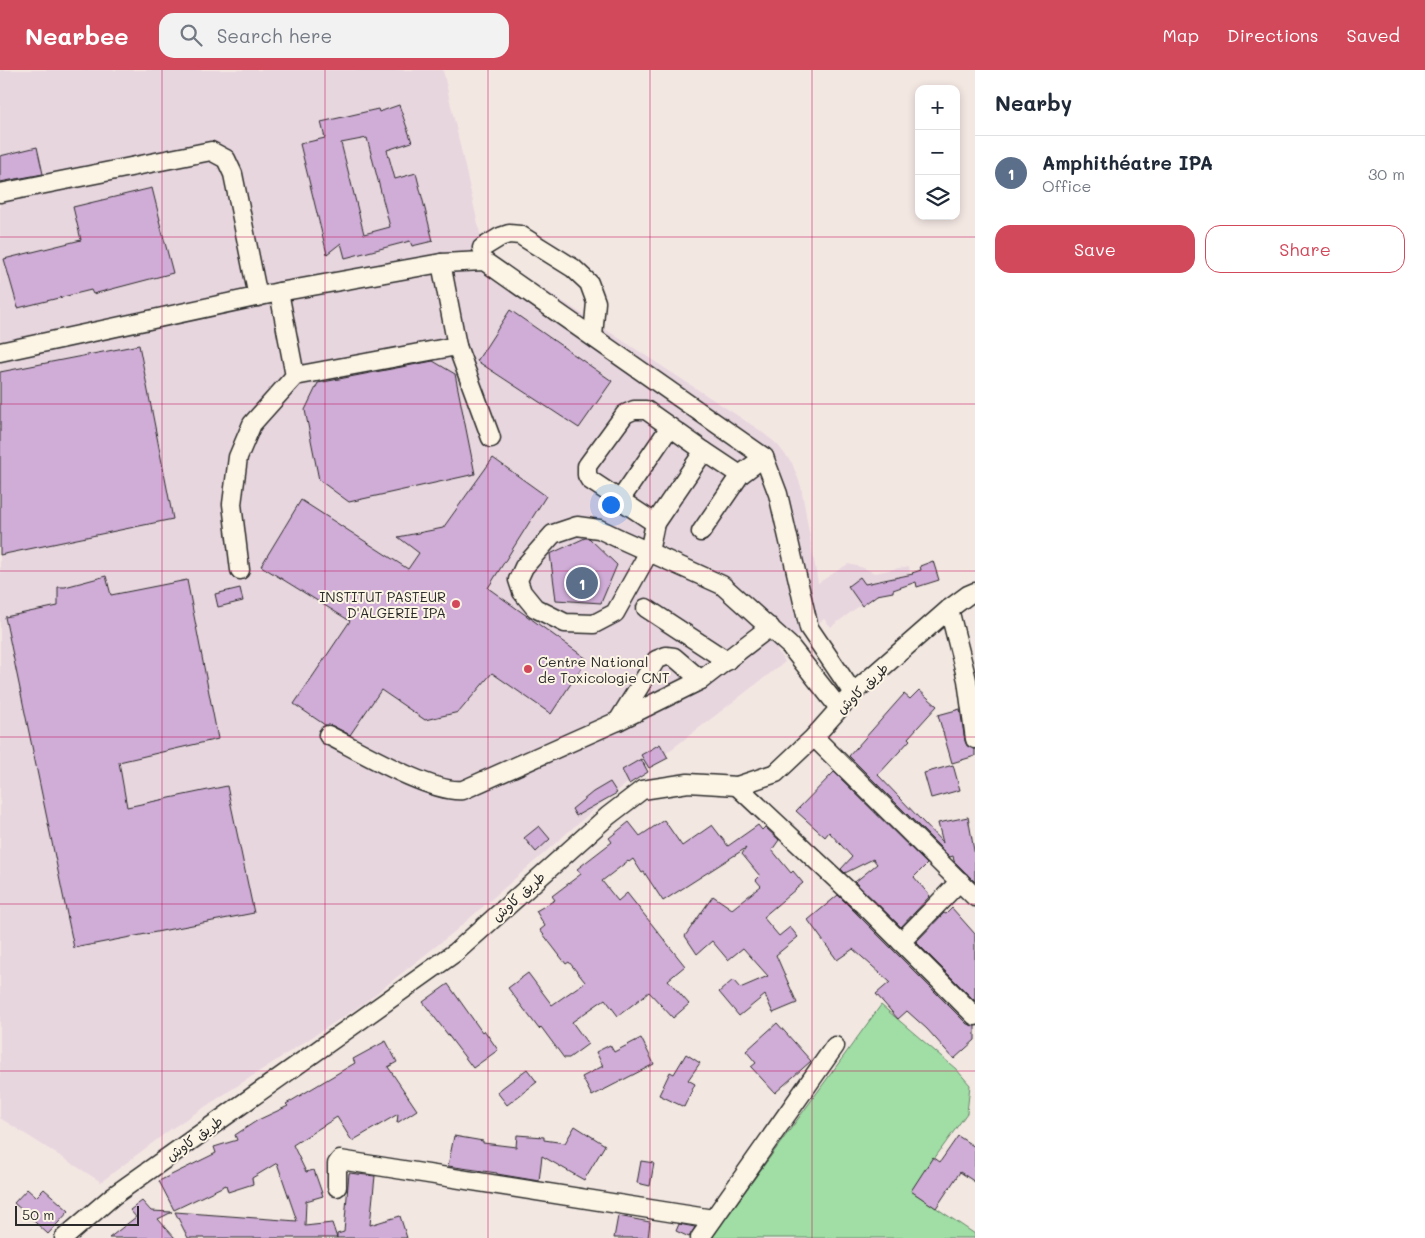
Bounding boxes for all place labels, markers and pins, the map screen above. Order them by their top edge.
pin: 1 [566,564,598,602]
place label: INSTITUT PASTEUR D'ALGERIE IPA [319,587,446,622]
marker: INSTITUT PASTEUR D'ALGERIE IPA [450,598,462,610]
place label: Centre National de Toxicologie CNT [538,652,670,687]
marker: Centre National de Toxicologie CNT [522,663,534,675]

